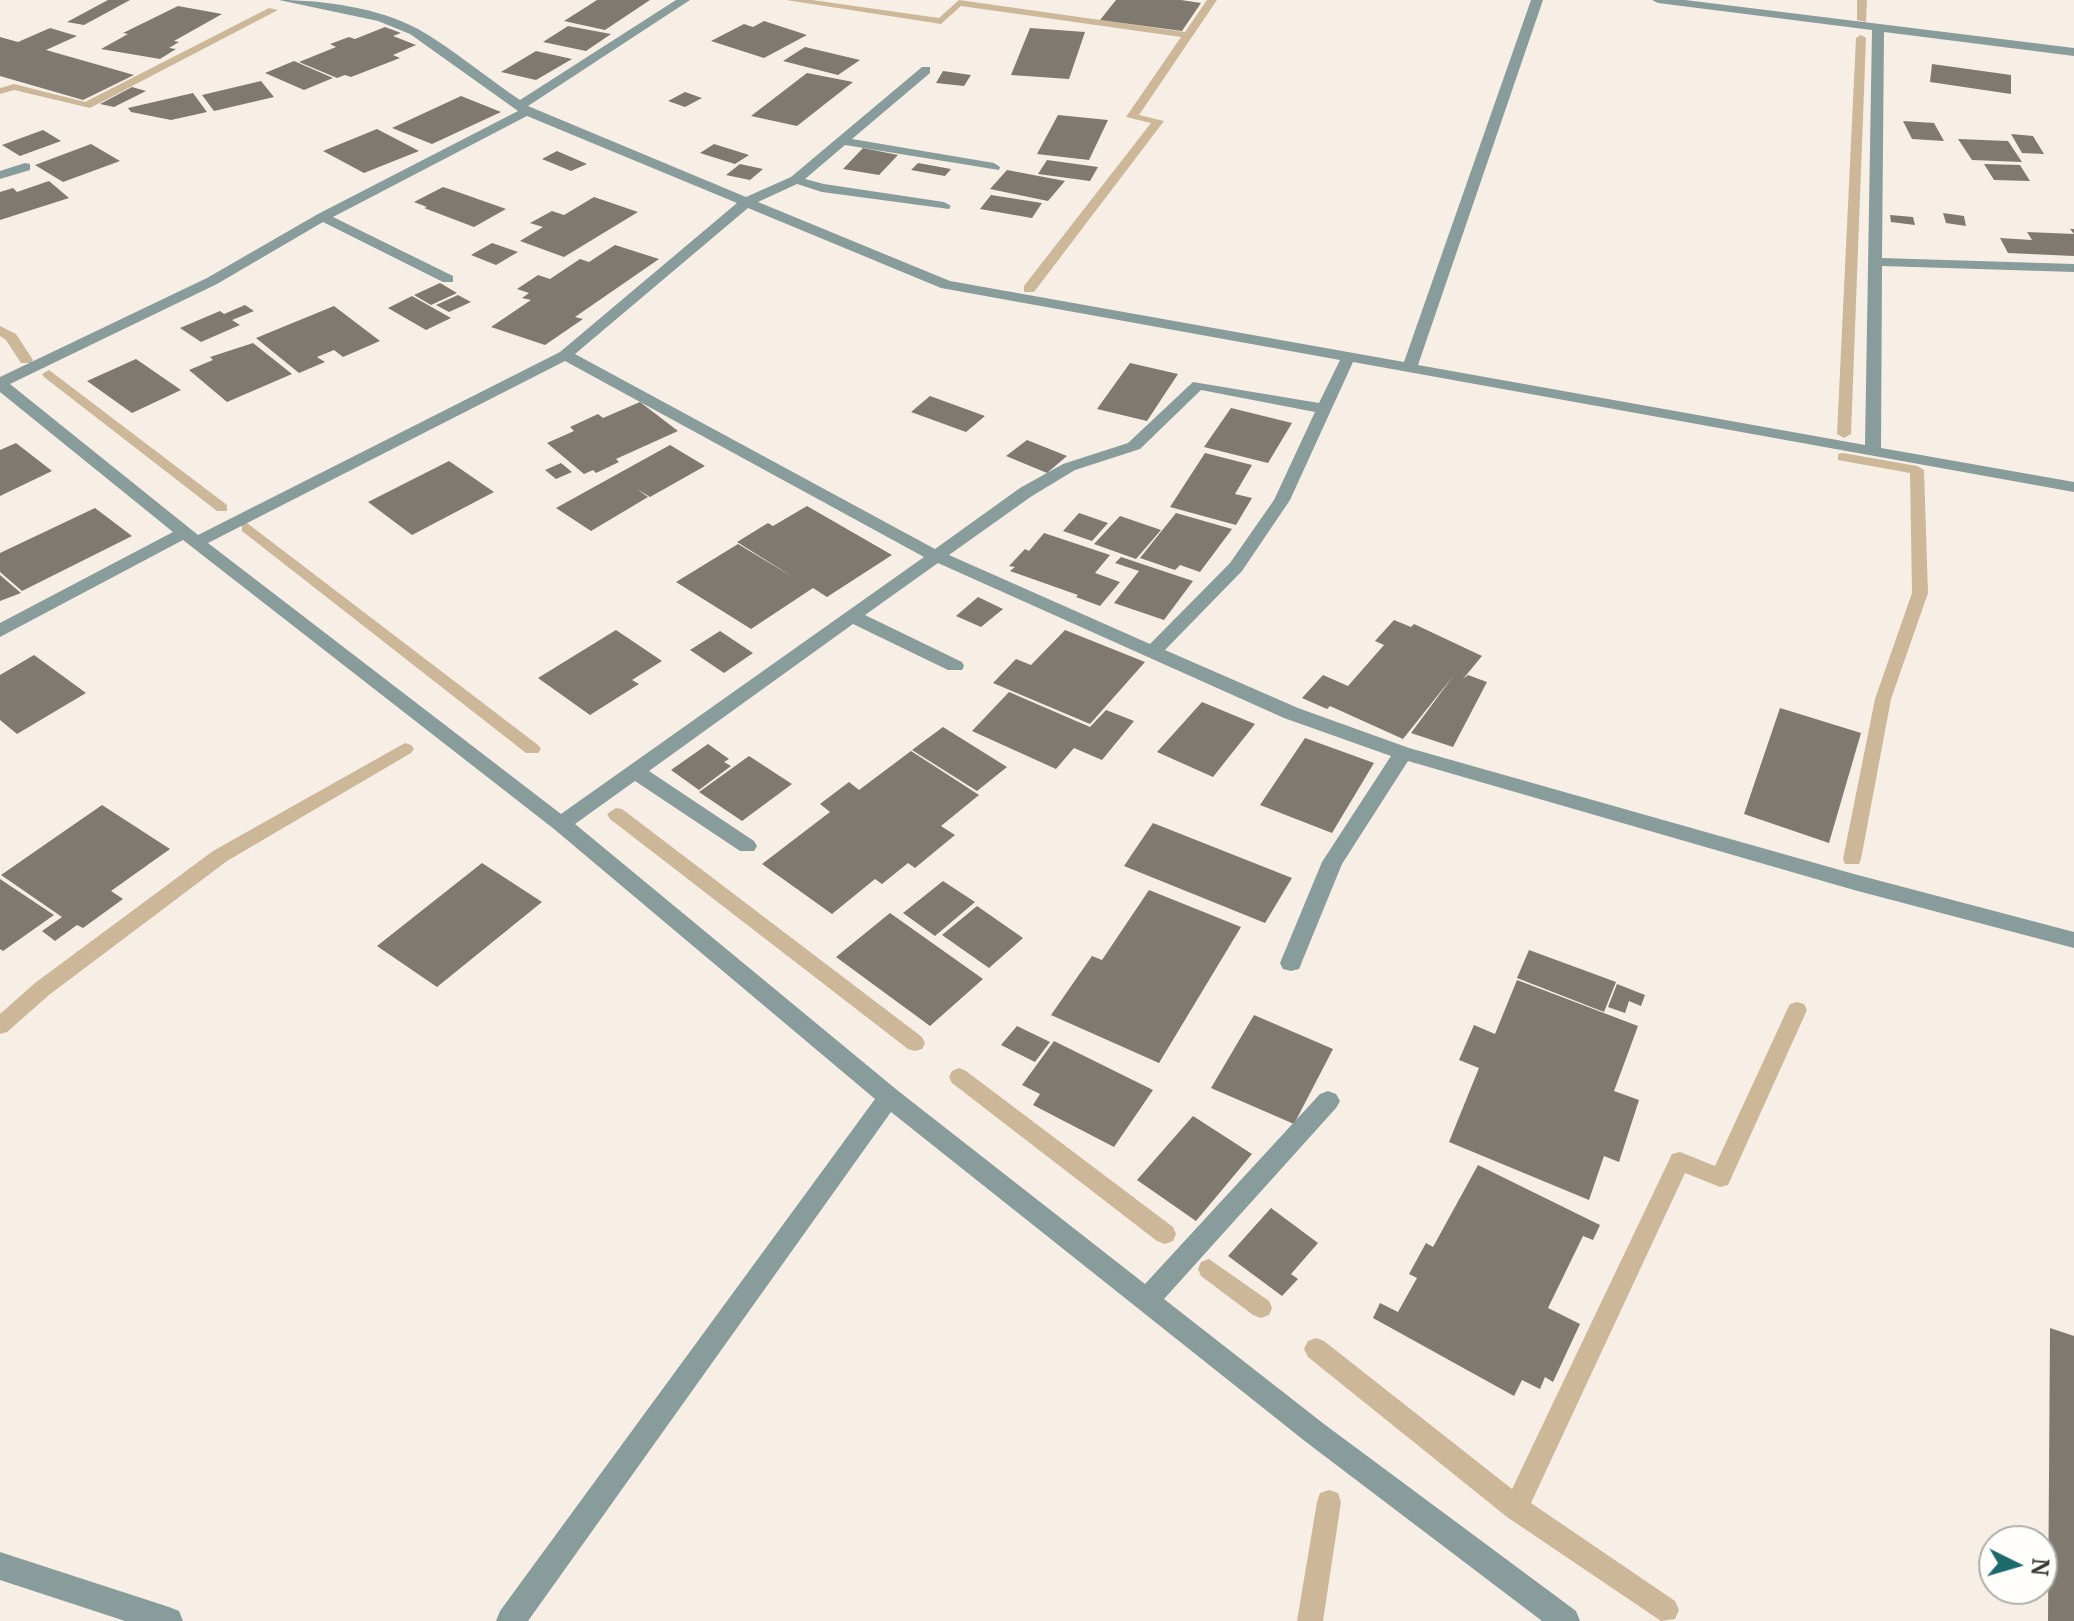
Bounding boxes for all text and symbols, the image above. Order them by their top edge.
north arrow [1978,1525,2058,1605]
text: N [2025,1557,2055,1577]

